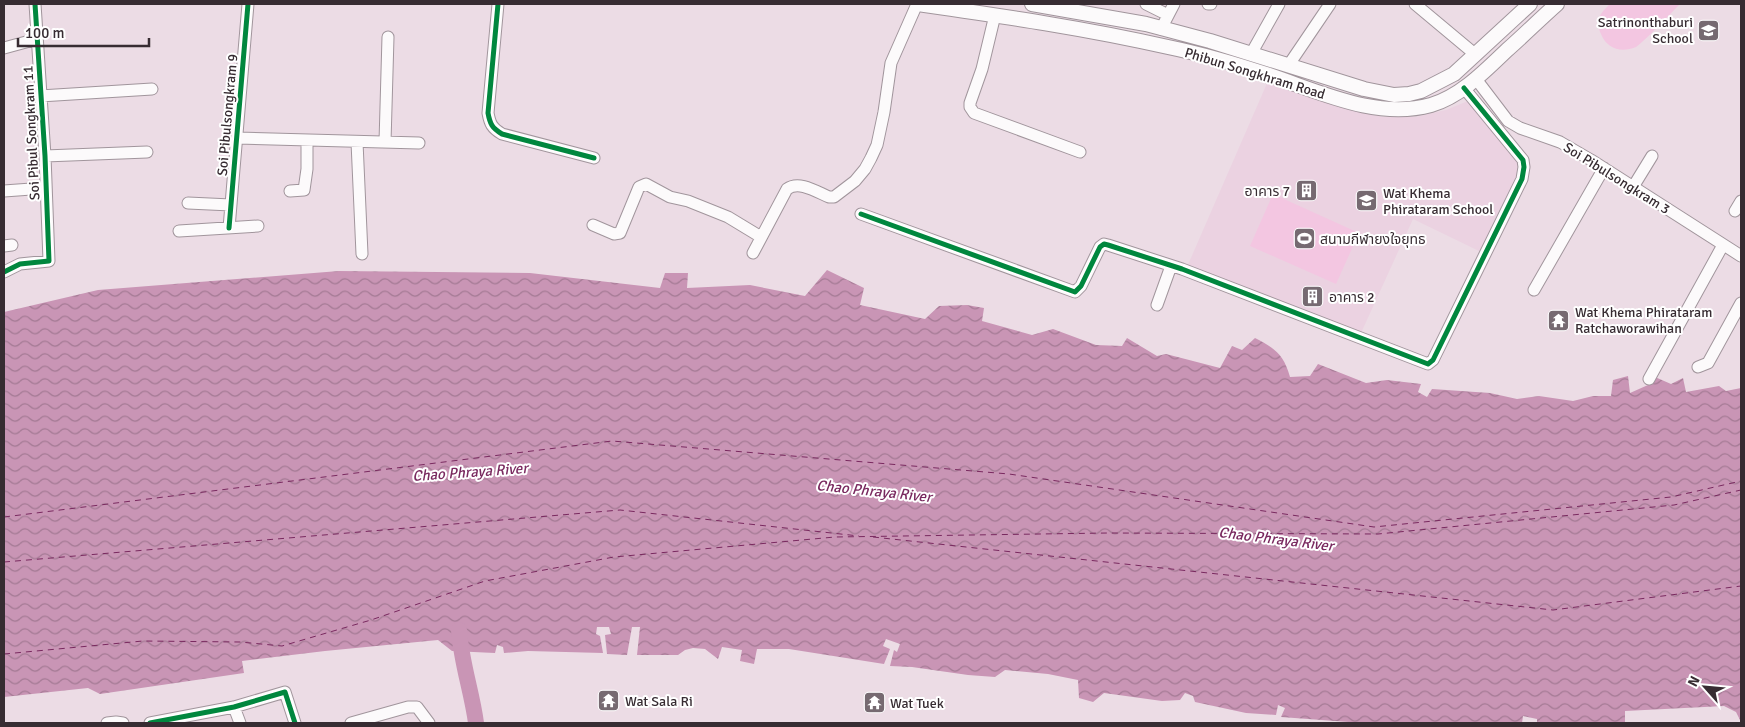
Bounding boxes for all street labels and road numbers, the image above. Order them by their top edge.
street label: Phibun Songkhram Road [1182,44,1327,103]
street label: Soi Pibulsongkram 9 [214,53,241,177]
street label: Soi Pibul Songkram 11 [19,65,44,201]
street label: Soi Pibulsongkram 3 [1560,139,1673,218]

